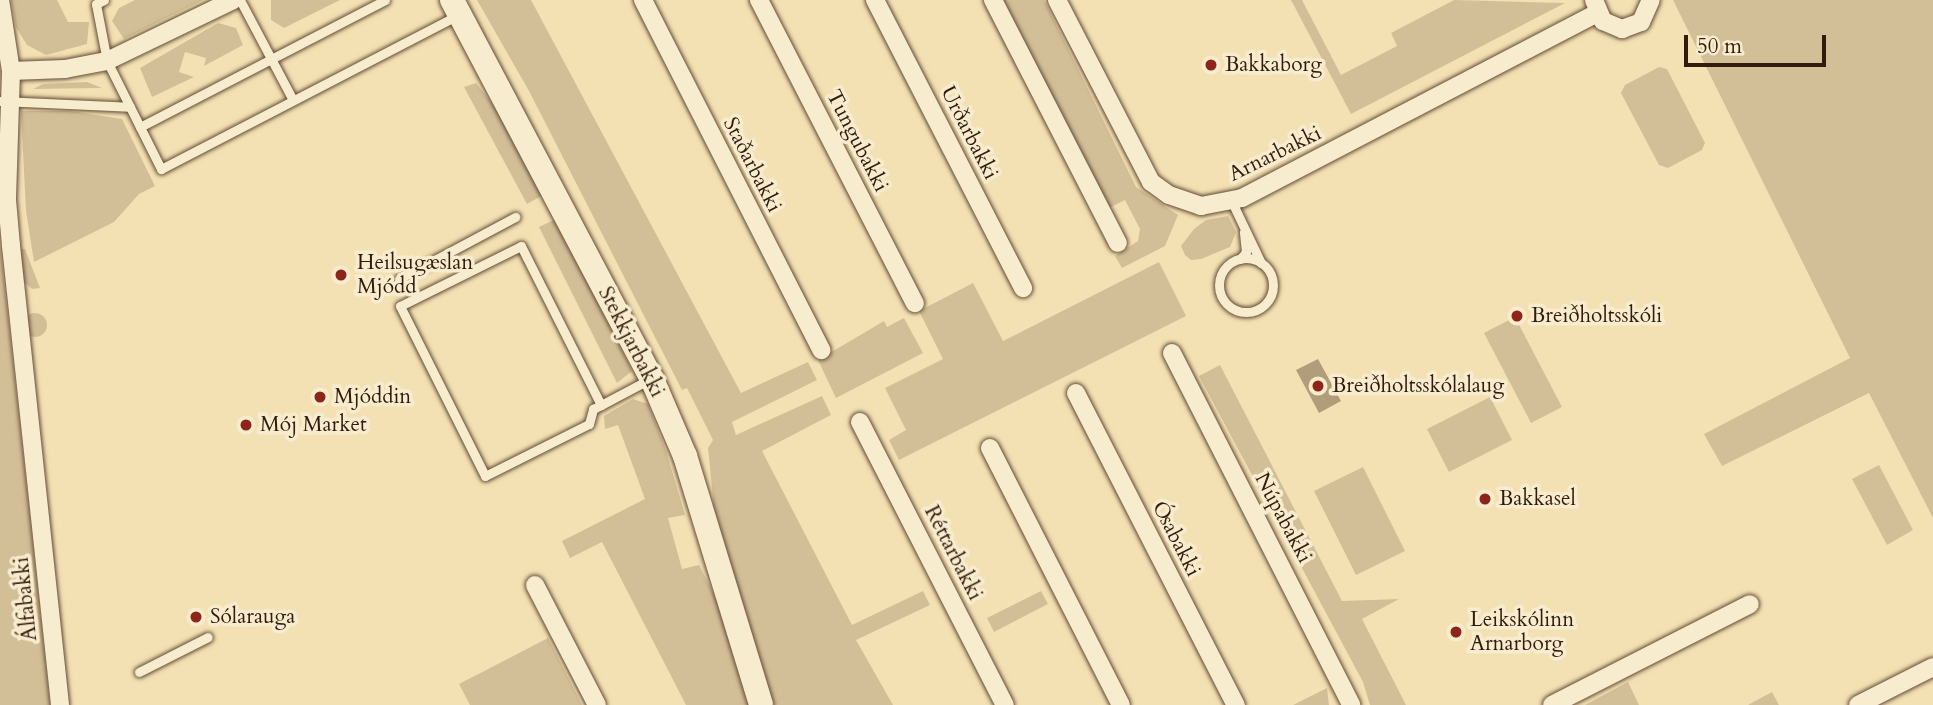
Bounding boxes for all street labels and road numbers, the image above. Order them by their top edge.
street label: Urðarbakki [935,82,1003,184]
street label: Tungubakki [821,86,893,196]
street label: Staðarbakki [717,113,787,217]
street label: Arnarbakki [1225,121,1325,187]
street label: Stekkjarbakki [592,283,670,401]
street label: Núpabakki [1249,469,1317,567]
street label: Ósabakki [1146,497,1206,581]
street label: Réttarbakki [918,501,988,605]
street label: Álfabakki [9,556,43,642]

